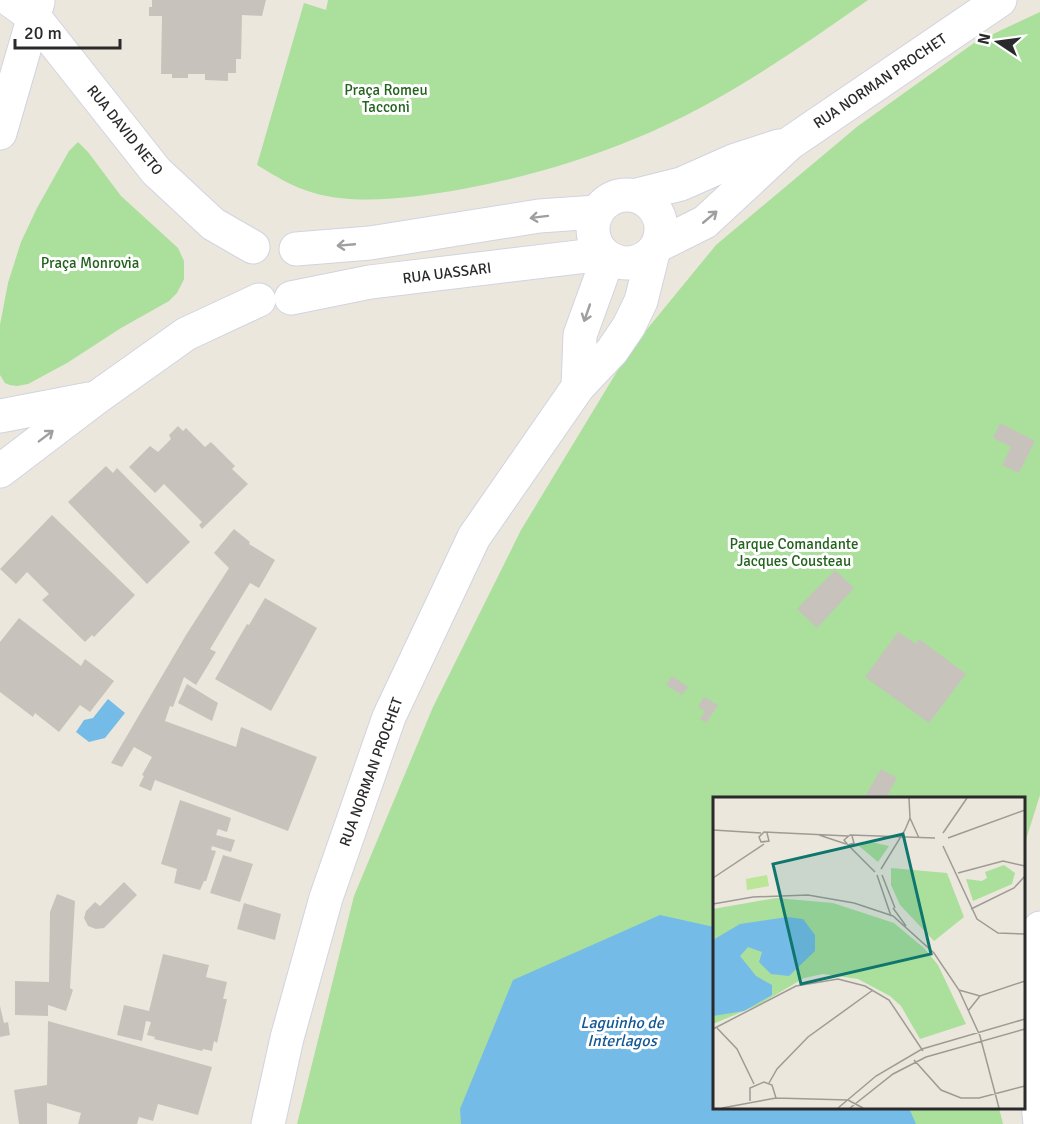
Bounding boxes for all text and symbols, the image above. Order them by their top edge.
scale bar [15,12,120,50]
north arrow [968,12,1028,72]
text: 20 m [24,22,62,44]
street label: RUA NORMAN PROCHET [810,29,951,132]
text: N [973,31,995,47]
street label: RUA DAVID NETO [83,81,167,179]
park label: Praça Romeu Tacconi [344,81,428,116]
one-way arrow [702,210,718,223]
one-way arrow [529,212,549,223]
one-way arrow [336,240,356,251]
park label: Praça Monrovia [41,254,139,272]
street label: RUA UASSARI [402,259,492,287]
one-way arrow [581,303,592,322]
one-way arrow [38,429,54,442]
park label: Parque Comandante Jacques Cousteau [730,535,858,570]
street label: RUA NORMAN PROCHET [336,695,407,849]
inset map [713,797,1025,1109]
water label: Laguinho de Interlagos [580,1013,665,1051]

